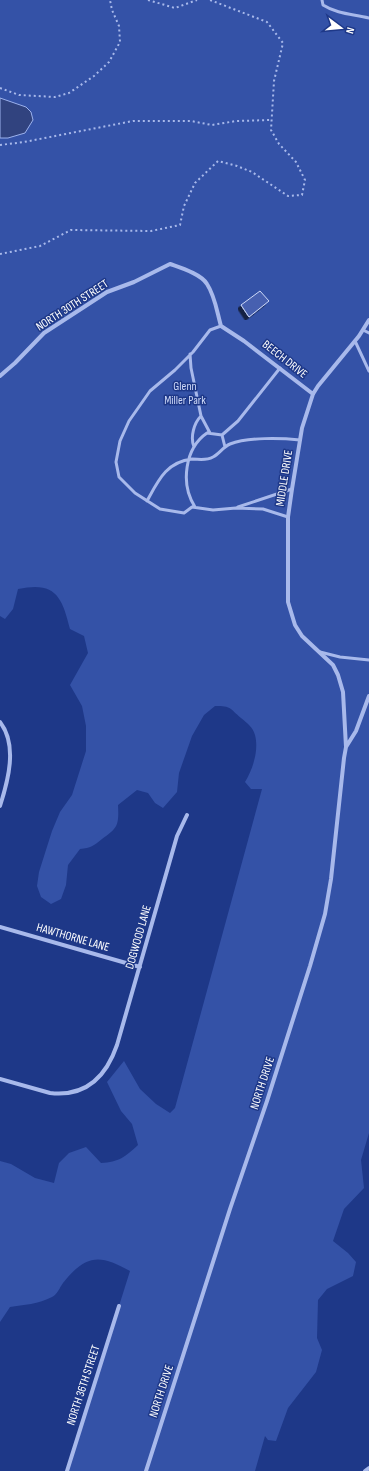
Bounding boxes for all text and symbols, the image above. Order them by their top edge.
north arrow [321,8,361,48]
text: N [343,26,357,35]
street label: NORTH 30TH STREET [33,276,111,334]
street label: BEECH DRIVE [259,337,310,382]
park label: Glenn Miller Park [164,379,206,408]
street label: MIDDLE DRIVE [273,449,296,507]
street label: DOGWOOD LANE [122,903,155,971]
street label: HAWTHORNE LANE [35,920,111,955]
street label: NORTH DRIVE [247,1055,278,1111]
street label: NORTH 36TH STREET [63,1343,104,1427]
street label: NORTH DRIVE [146,1363,177,1419]

